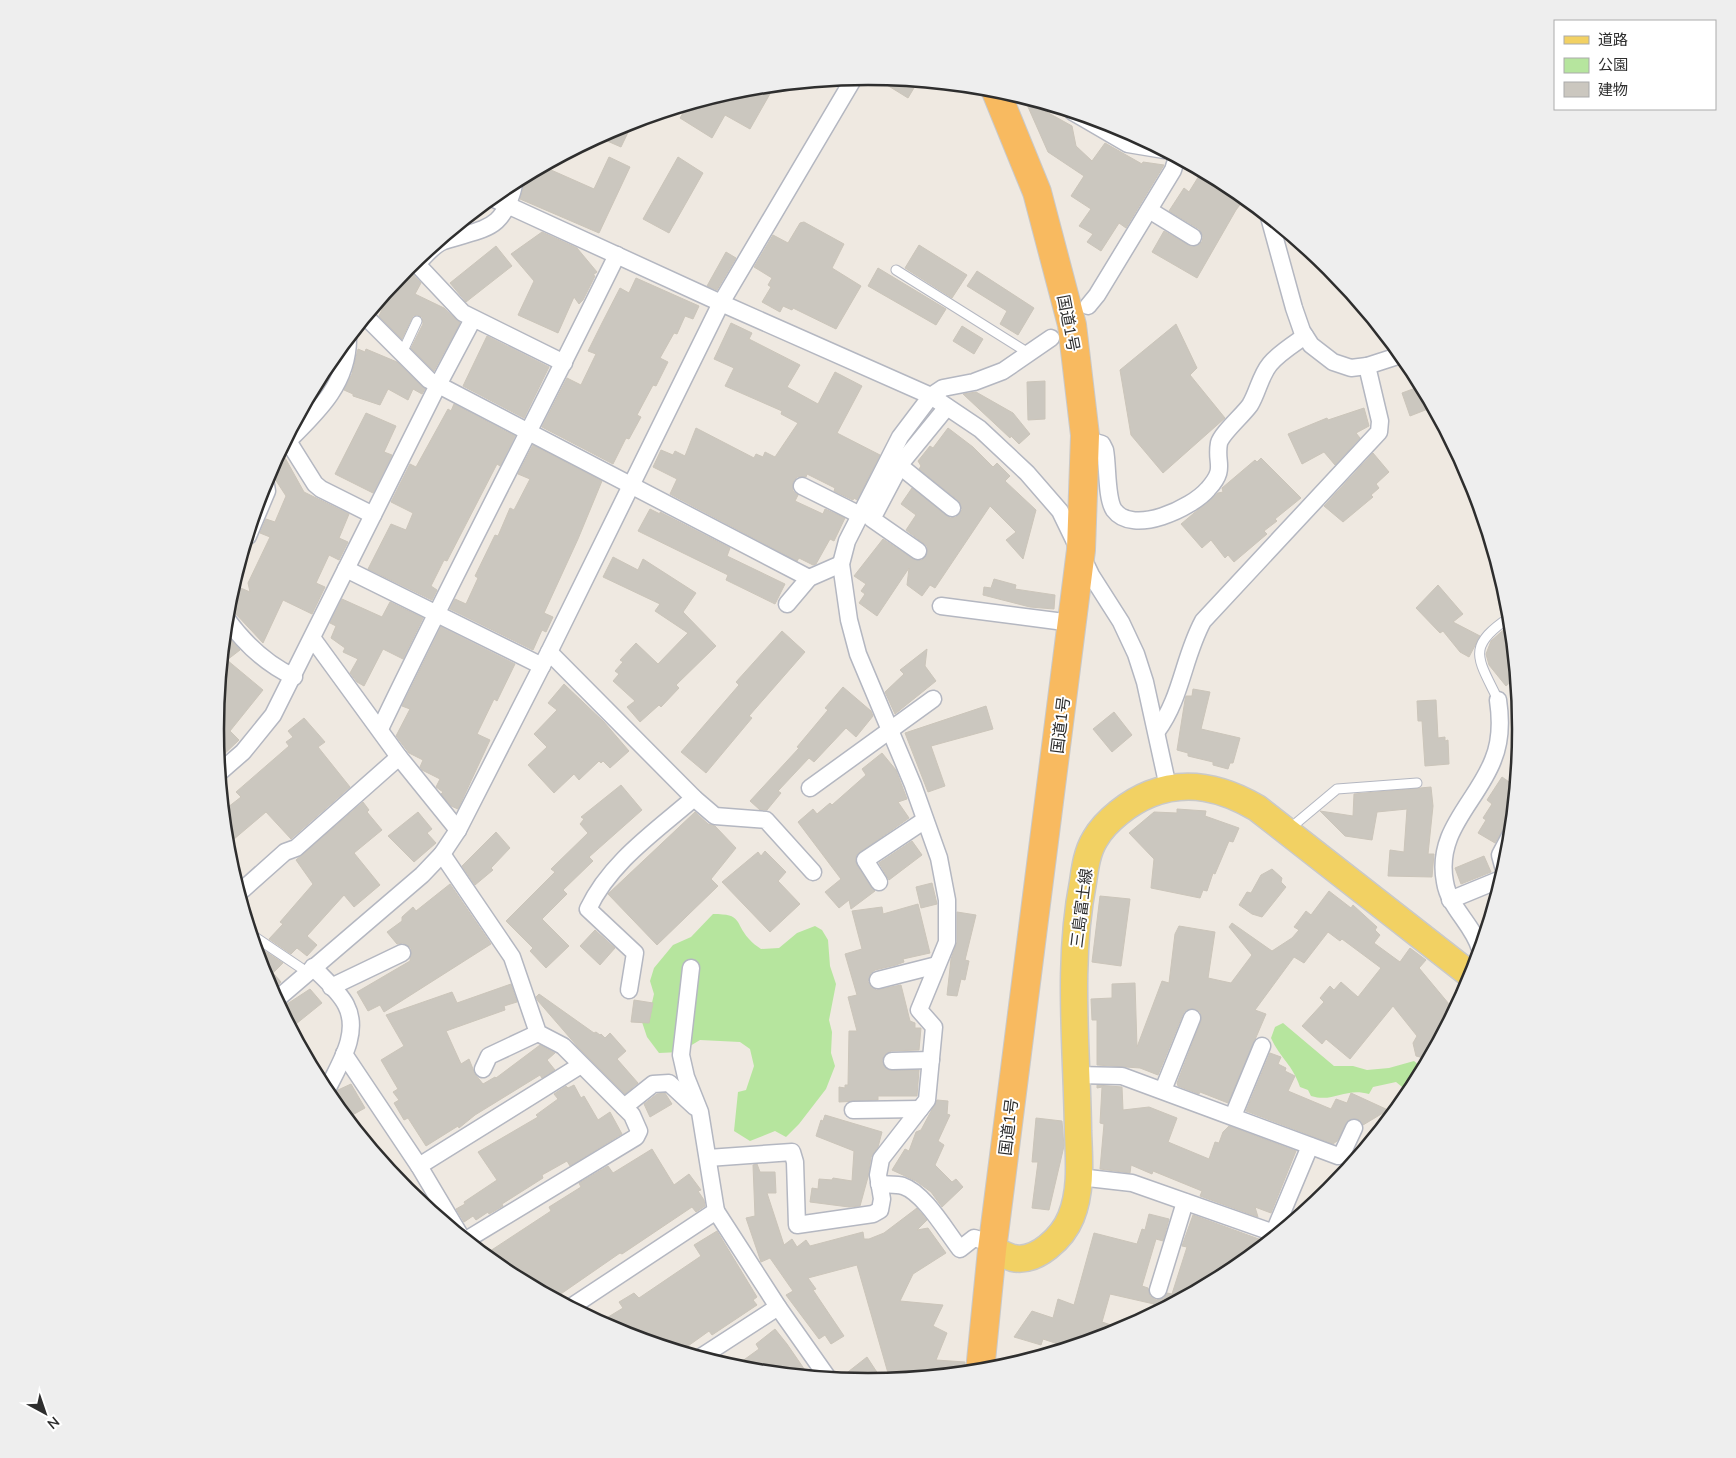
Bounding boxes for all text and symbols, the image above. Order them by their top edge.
legend [1554,20,1716,110]
text: 道路 [1598,30,1628,50]
text: 公園 [1598,55,1628,75]
text: 建物 [1598,80,1628,100]
street label: 国道1号 [1052,293,1084,354]
street label: 国道1号 [1047,695,1075,755]
street label: 三島富士線 [1066,867,1098,949]
street label: 国道1号 [995,1097,1023,1157]
north arrow [20,1388,70,1438]
text: N [43,1412,63,1433]

